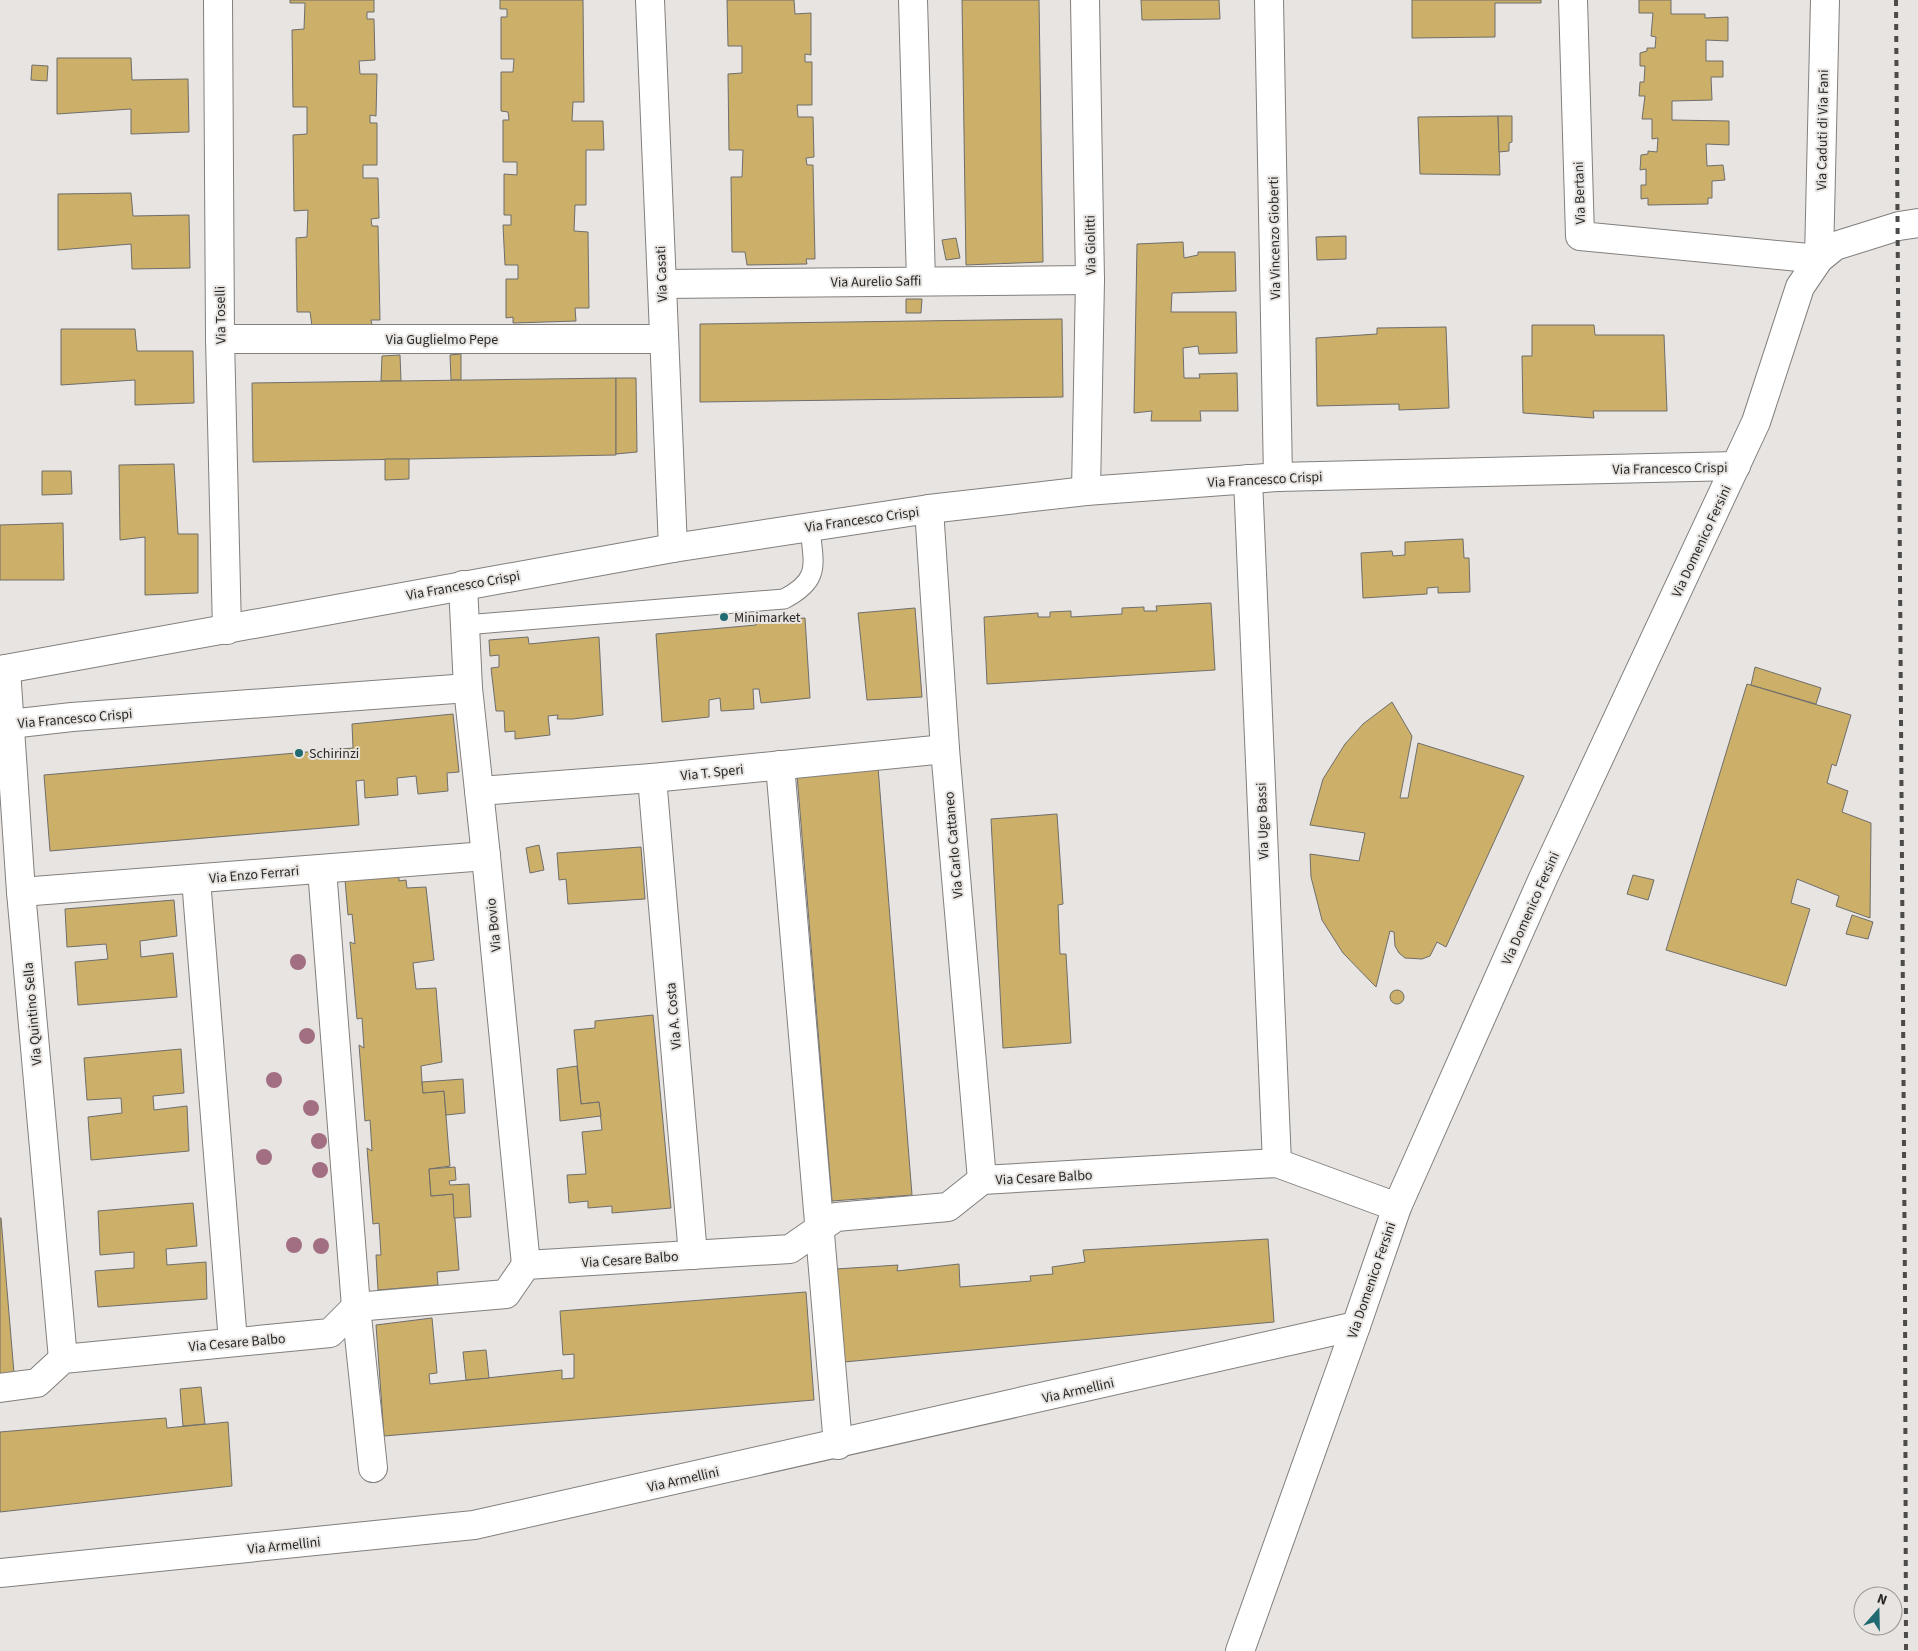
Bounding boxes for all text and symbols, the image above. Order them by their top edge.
street label: Via Caduti di Via Fani [1812,69,1834,191]
street label: Via Bertani [1569,161,1591,225]
street label: Via Vincenzo Gioberti [1264,176,1286,300]
street label: Via Giolitti [1080,215,1102,275]
street label: Via Casati [651,245,673,303]
street label: Via Aurelio Saffi [830,271,922,293]
street label: Via Toselli [210,286,232,344]
street label: Via Guglielmo Pepe [386,330,498,350]
street label: Via Francesco Crispi [1612,458,1728,480]
street label: Via Francesco Crispi [1207,467,1323,493]
street label: Via Domenico Fersini [1667,482,1737,601]
street label: Via Francesco Crispi [804,502,921,538]
street label: Via Francesco Crispi [405,566,522,606]
place label: Minimarket [734,608,801,628]
marker: Minimarket [718,611,730,623]
street label: Via Francesco Crispi [17,704,133,734]
place label: Schirinzi [309,744,359,764]
marker: Schirinzi [293,747,305,759]
street label: Via T. Speri [680,760,745,786]
street label: Via Ugo Bassi [1252,782,1274,860]
street label: Via Carlo Cattaneo [939,791,969,899]
street label: Via Domenico Fersini [1497,849,1565,968]
street label: Via Enzo Ferrari [208,861,300,889]
street label: Via Bovio [481,897,507,953]
street label: Via Quintino Sella [19,962,47,1066]
street label: Via A. Costa [661,982,687,1050]
street label: Via Cesare Balbo [995,1165,1093,1191]
street label: Via Domenico Fersini [1343,1220,1401,1341]
street label: Via Cesare Balbo [581,1247,679,1273]
street label: Via Cesare Balbo [188,1329,286,1357]
street label: Via Armellini [1040,1373,1116,1409]
street label: Via Armellini [645,1462,721,1498]
street label: Via Armellini [247,1532,322,1560]
north arrow [1853,1586,1903,1636]
text: N [1874,1589,1890,1611]

